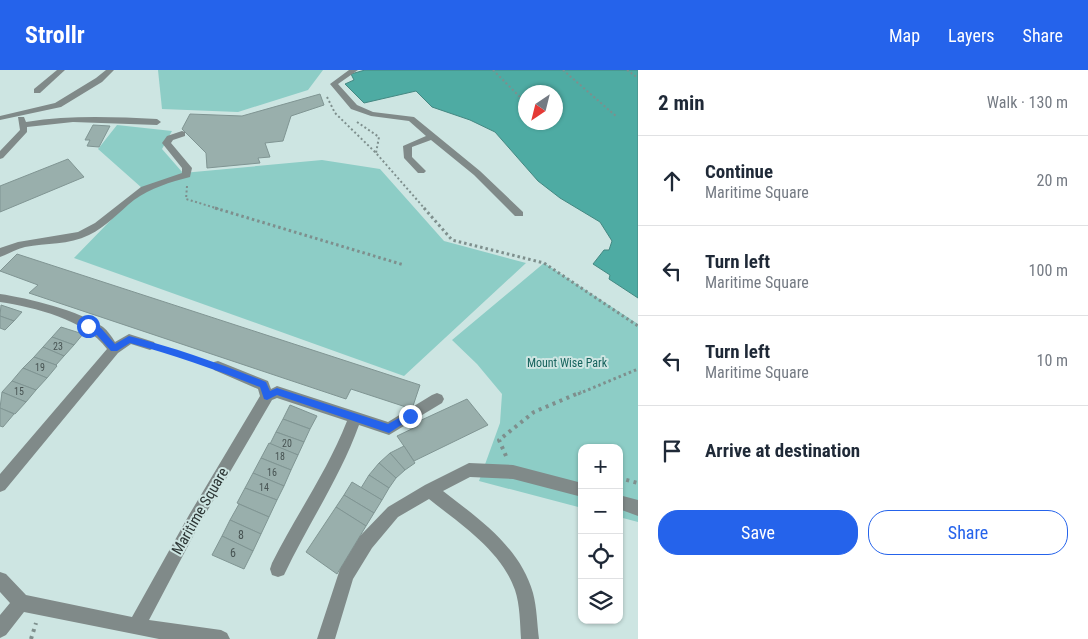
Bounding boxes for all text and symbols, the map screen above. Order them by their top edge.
text: Strollr [25,21,85,49]
text: Map [889,25,920,46]
text: Layers [948,25,995,46]
text: Share [1023,25,1063,46]
north arrow [518,85,563,130]
text: 2 min [658,91,705,115]
text: Walk · 130 m [987,93,1068,112]
text: Continue [705,160,773,183]
icon: ahead [658,167,686,195]
text: 20 m [1036,171,1068,190]
text: Maritime Square [705,183,809,202]
text: Turn left [705,250,770,273]
icon: left [658,257,686,285]
text: 100 m [1029,261,1068,280]
text: Maritime Square [705,273,809,292]
route start [77,315,100,338]
text: Turn left [705,340,770,363]
house number: 23 [53,341,63,352]
icon: left [658,347,686,375]
text: 10 m [1036,351,1068,370]
park label: Mount Wise Park [527,356,608,370]
house number: 19 [35,362,45,373]
text: Maritime Square [705,363,809,382]
house number: 15 [14,386,24,397]
route end [399,405,422,428]
icon: arrive [658,437,686,465]
house number: 20 [282,438,292,449]
text: Arrive at destination [705,439,860,462]
map controls [578,444,623,624]
button: + [578,444,623,489]
house number: 18 [275,451,285,462]
street label: Maritime Square [168,464,232,558]
house number: 16 [267,467,277,478]
house number: 14 [259,482,269,493]
button: − [578,489,623,534]
button: Save [658,510,858,555]
button: Share [868,510,1068,555]
house number: 8 [238,528,244,542]
button: locate [578,534,623,579]
house number: 6 [230,546,236,560]
button: layers [578,579,623,624]

